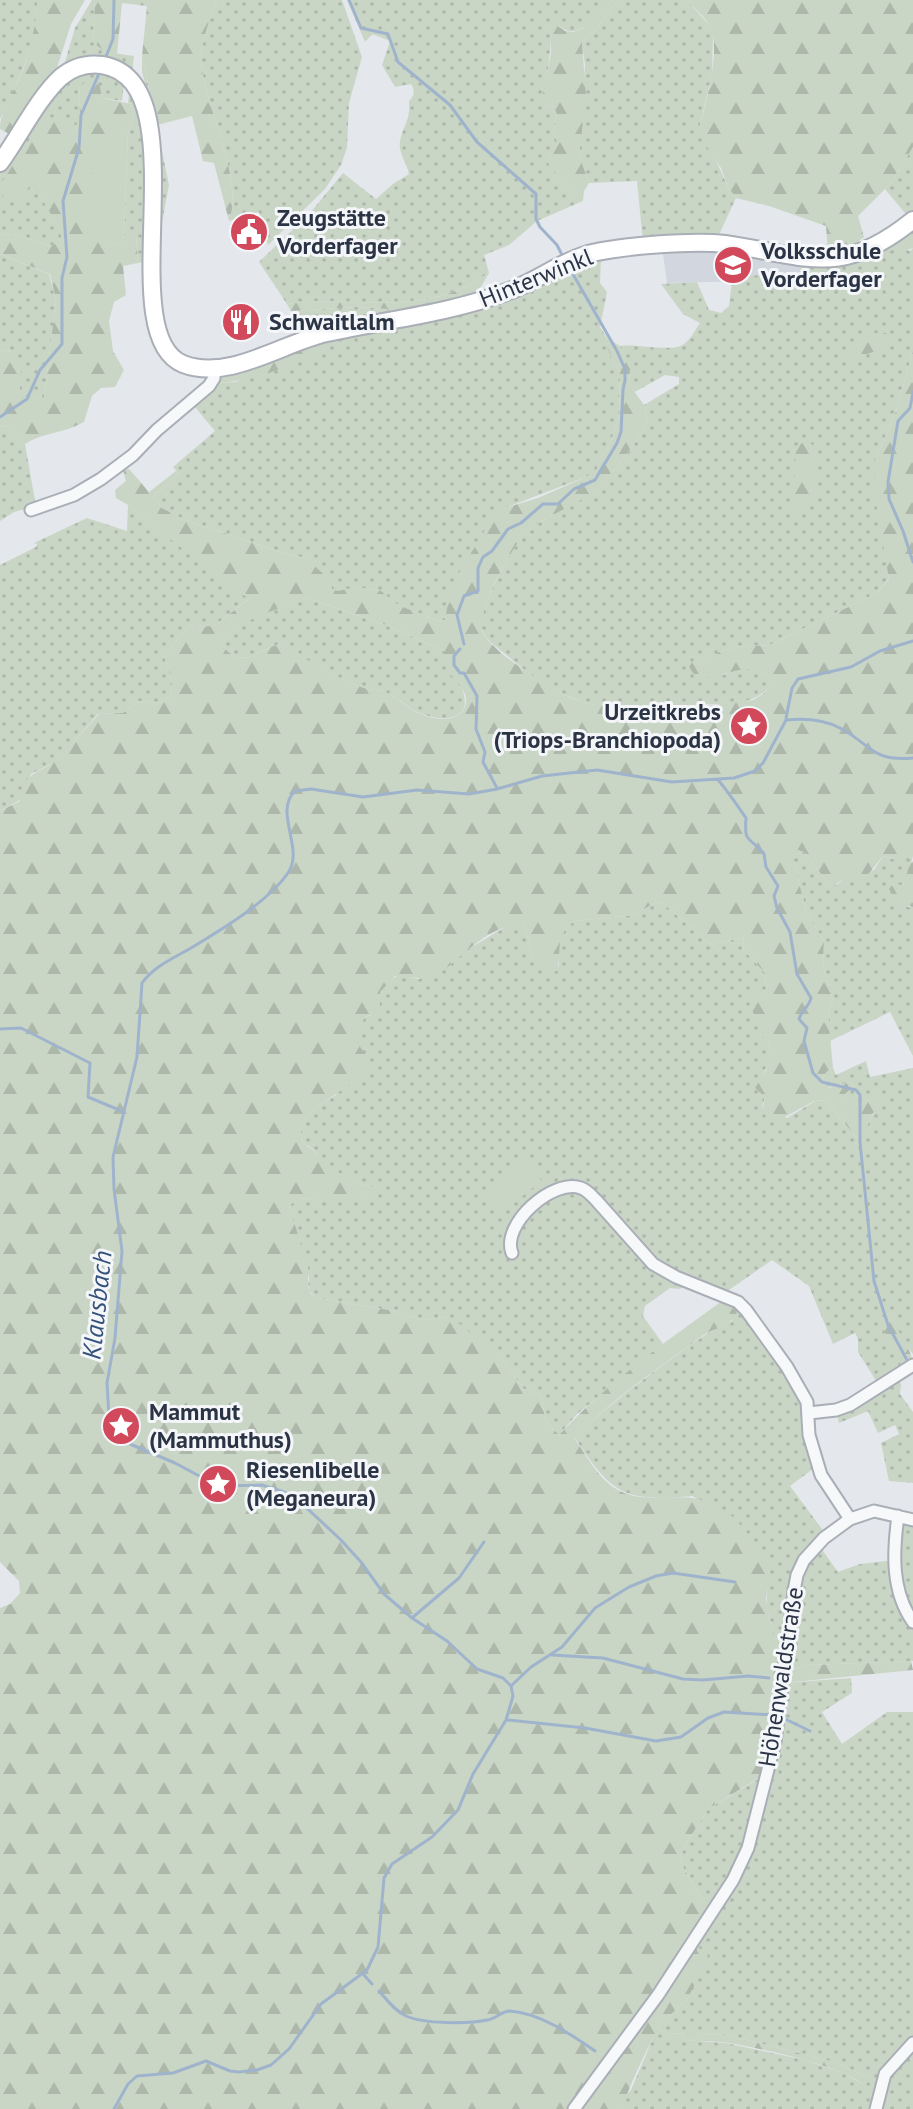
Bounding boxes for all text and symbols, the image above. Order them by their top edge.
place label: Zeugstätte Vorderfager [276,202,398,261]
public building icon: Zeugstätte Vorderfager [228,211,270,253]
place label: Volksschule Vorderfager [760,235,882,294]
street label: Hinterwinkl [475,241,597,314]
school or university icon: Volksschule Vorderfager [712,244,754,286]
restaurant icon: Schwaitlalm [220,301,262,343]
place label: Schwaitlalm [269,306,395,337]
place label: Urzeitkrebs (Triops-Branchiopoda) [494,696,721,755]
place icon: Urzeitkrebs (Triops-Branchiopoda) [728,705,770,747]
water label: Klausbach [74,1249,119,1361]
place label: Mammut (Mammuthus) [149,1396,292,1455]
place icon: Mammut (Mammuthus) [100,1405,142,1447]
place label: Riesenlibelle (Meganeura) [246,1454,379,1513]
place icon: Riesenlibelle (Meganeura) [197,1463,239,1505]
street label: Höhenwaldstraße [751,1585,810,1769]

